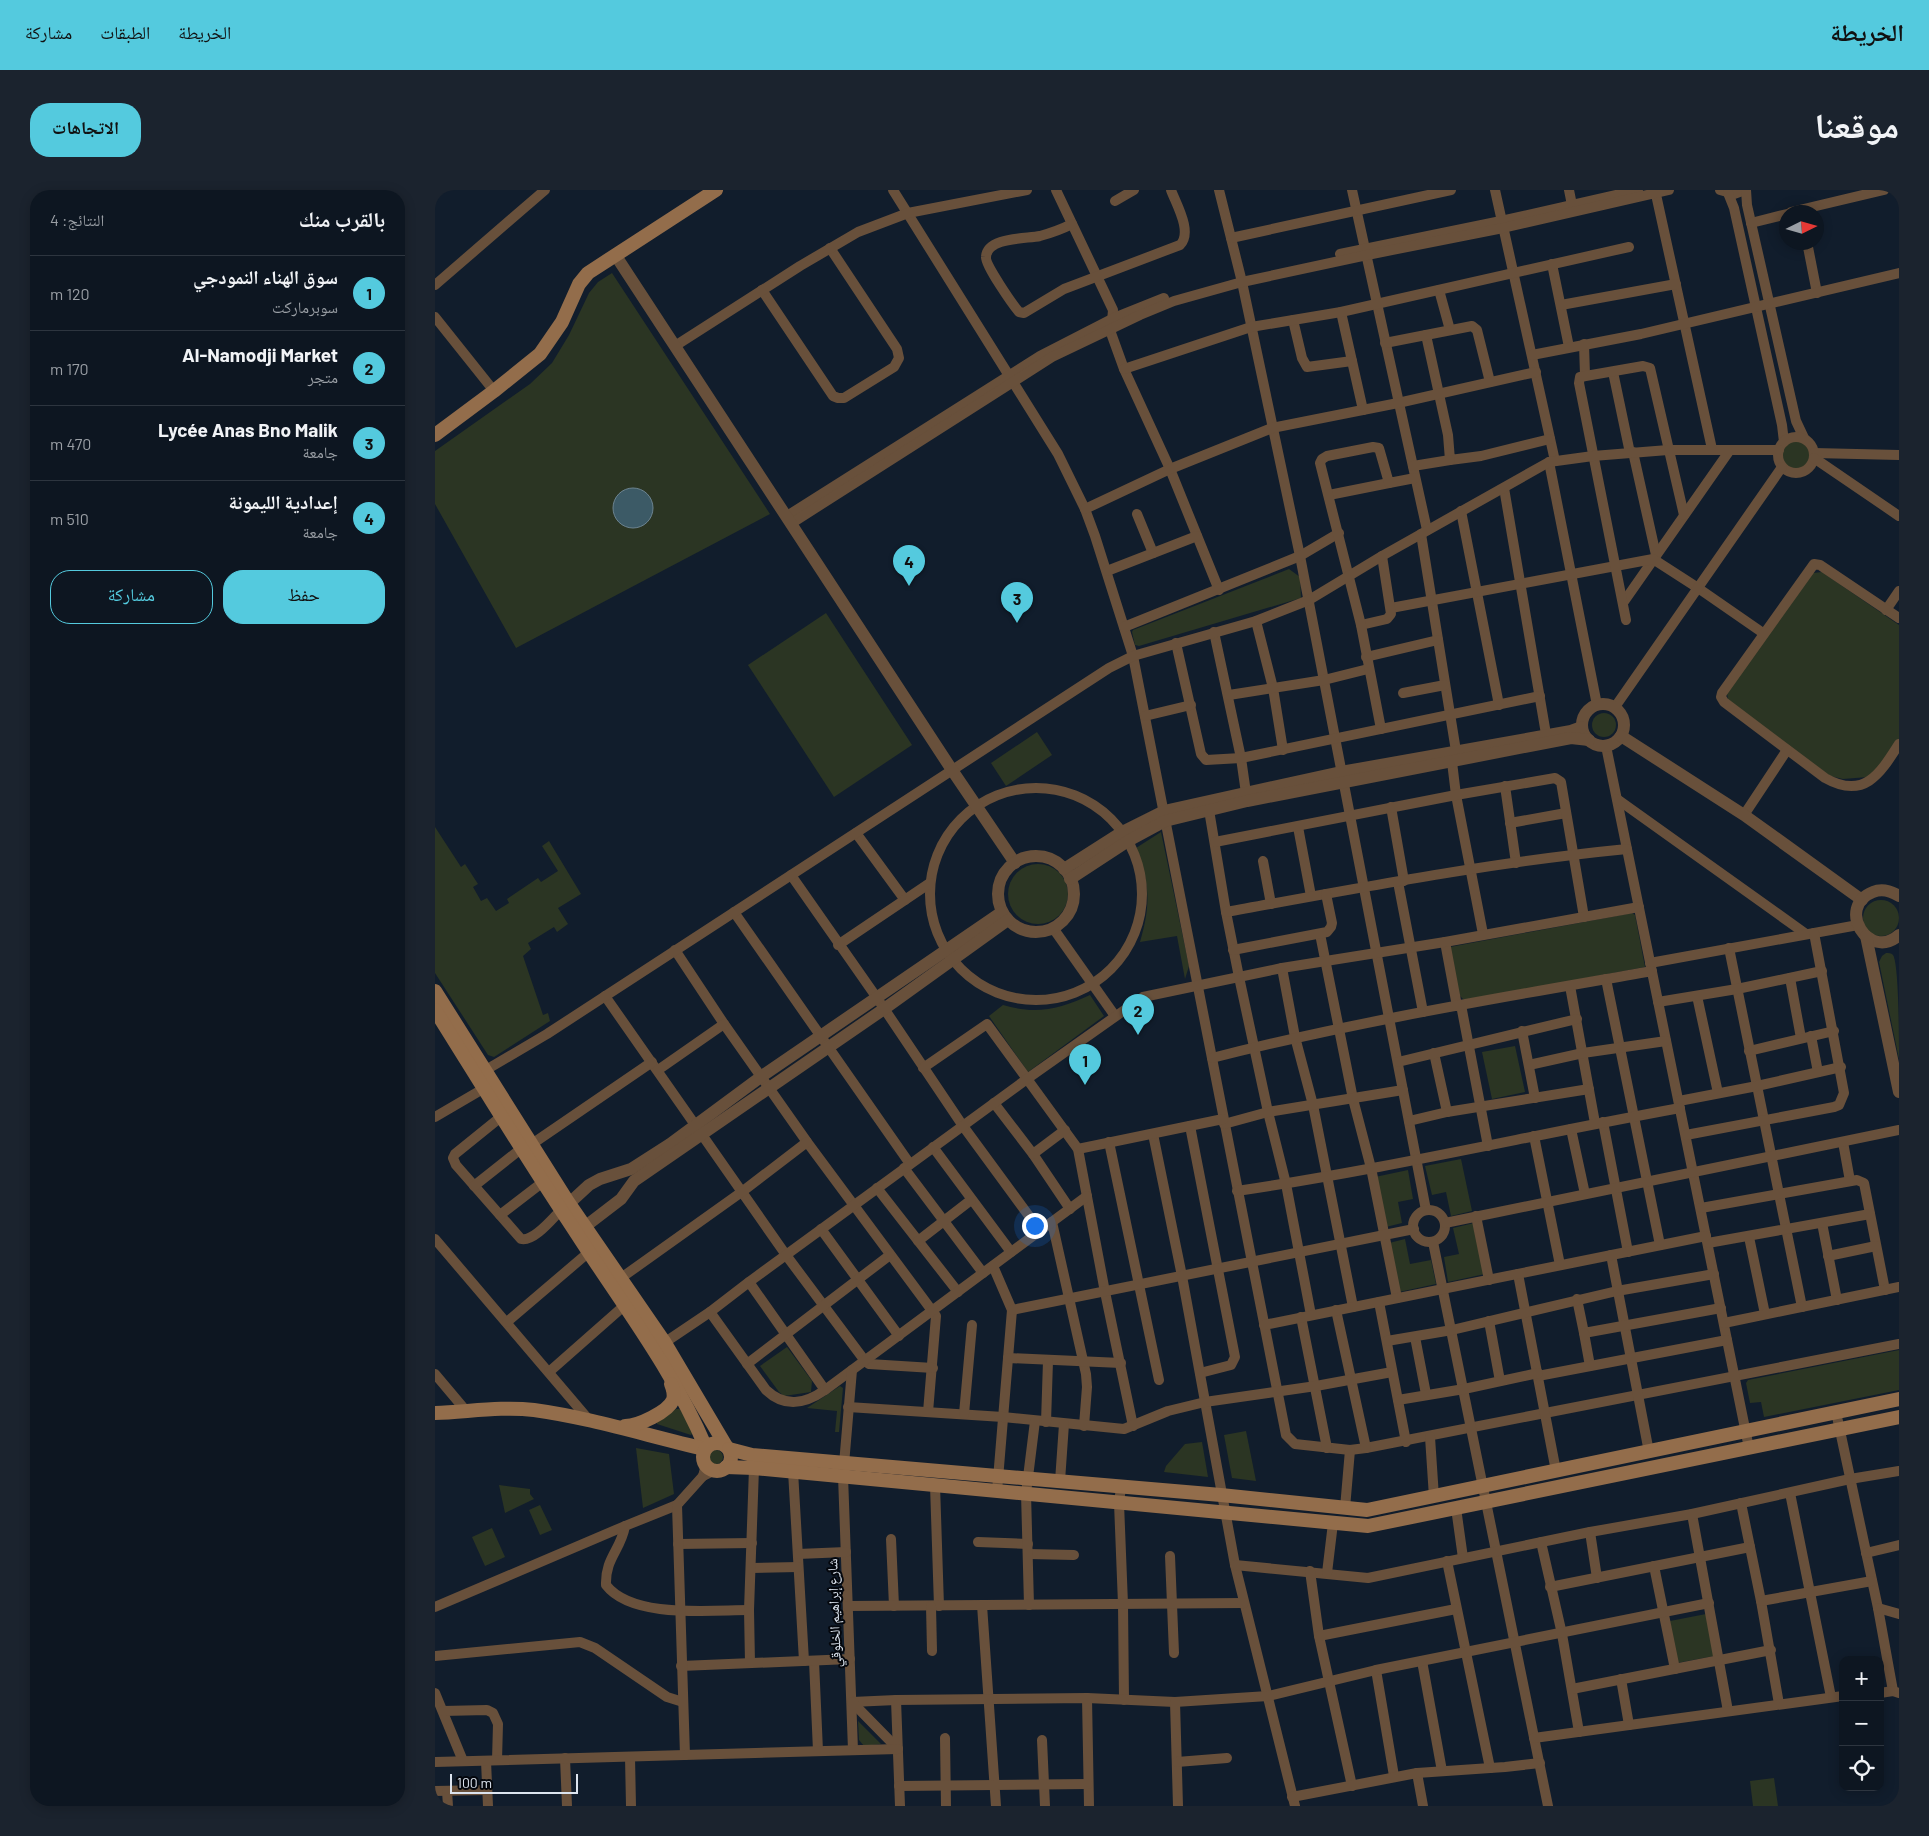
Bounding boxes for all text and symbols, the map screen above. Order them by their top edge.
text: الخريطة [1830,17,1904,46]
text: مشاركة [25,21,72,43]
text: الطبقات [100,21,150,43]
text: الخريطة [178,21,231,43]
button: الاتجاهات [30,103,141,157]
text: موقعنا [1814,103,1899,145]
north arrow [1779,205,1824,250]
text: بالقرب منك [299,206,385,231]
text: النتائج: 4 [50,210,104,229]
text: سوق الهناء النمودجي [193,265,338,288]
text: 120 m [50,284,90,303]
text: 1 [366,284,372,303]
text: سوبرماركت [272,297,338,316]
text: Al-Namodji Market [182,343,338,366]
text: 170 m [50,359,89,378]
text: 2 [365,359,373,378]
text: متجر [308,367,338,386]
text: Lycée Anas Bno Malik [158,418,338,441]
text: 470 m [50,434,91,453]
text: 3 [365,434,373,453]
text: جامعة [303,442,338,461]
text: إعدادية الليمونة [229,490,338,513]
text: 510 m [50,509,89,528]
text: 4 [364,509,374,528]
text: جامعة [303,522,338,541]
pin: 4 [893,545,925,586]
button: مشاركة [50,570,213,624]
button: حفظ [223,570,385,624]
pin: 3 [1001,582,1033,623]
pin: 2 [1122,994,1154,1035]
pin: 1 [1069,1044,1101,1085]
your location [1022,1213,1048,1239]
street label: شارع إبراهيم الخلوقي [823,1558,847,1668]
map controls [1839,1656,1884,1791]
button: + [1839,1656,1884,1701]
button: − [1839,1701,1884,1746]
button: locate [1839,1746,1884,1791]
scale bar [450,1771,577,1794]
text: 100 m [457,1774,492,1791]

